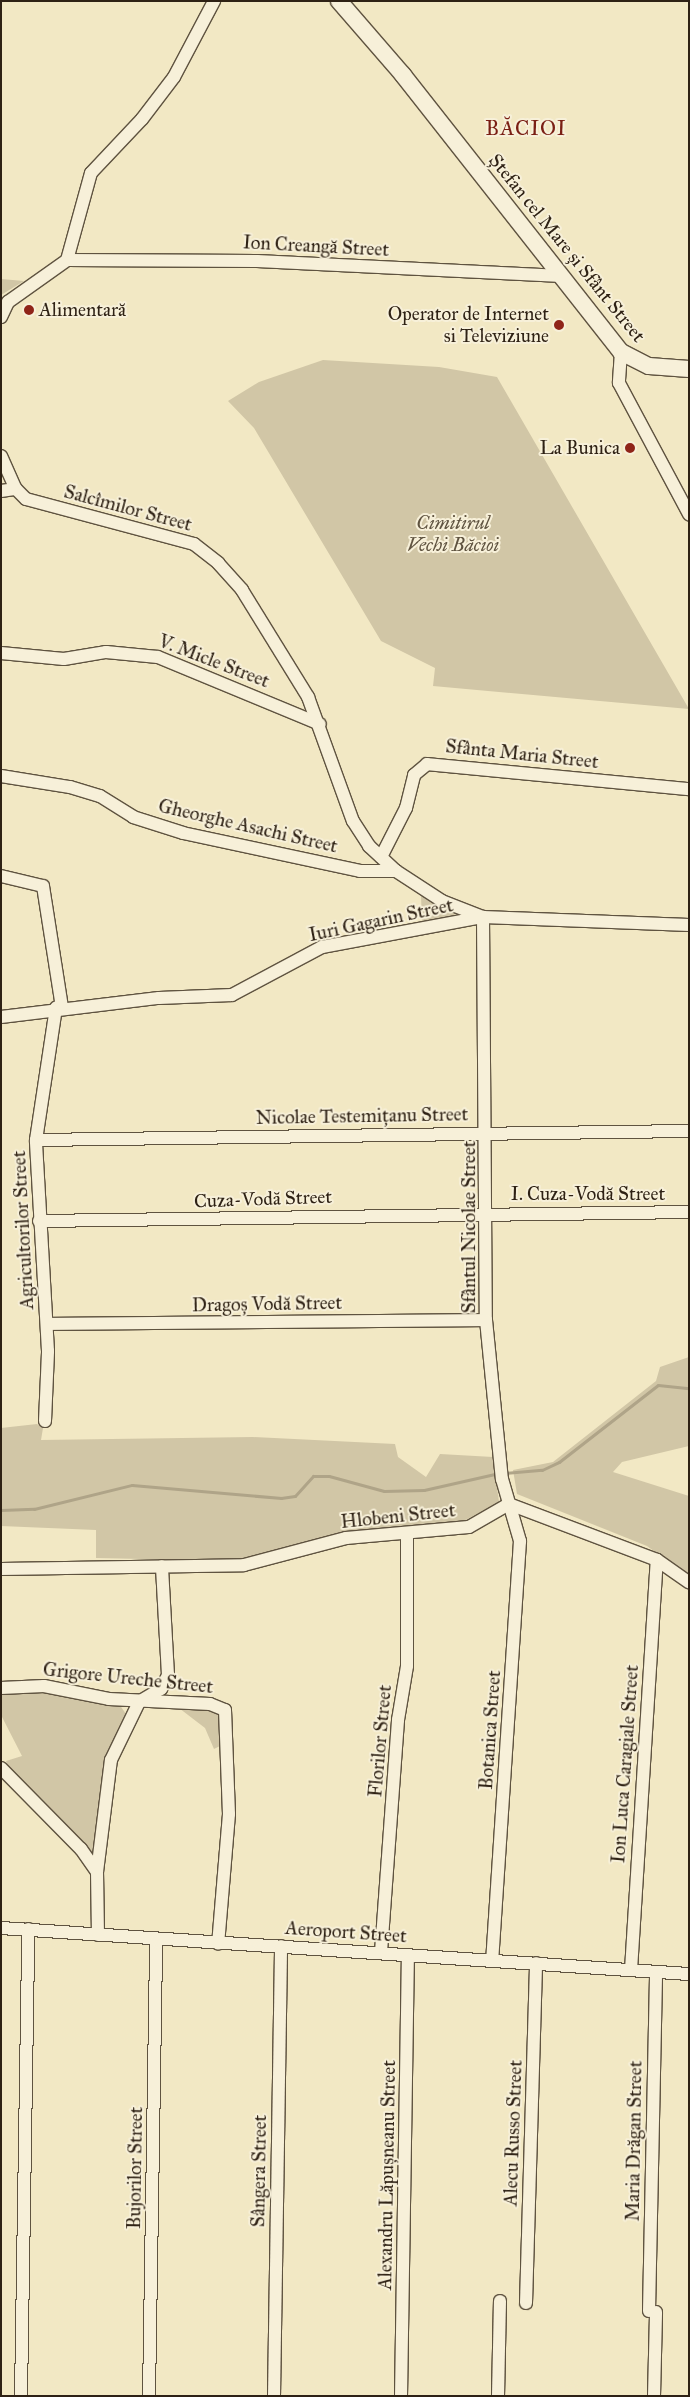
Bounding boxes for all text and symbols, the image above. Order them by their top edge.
district label: BĂCIOI [485,115,567,141]
street label: Ștefan cel Mare și Sfânt Street [484,149,650,347]
street label: Ion Creangă Street [242,231,390,261]
place label: Alimentară [39,299,126,321]
place label: Operator de Internet si Televiziune [388,303,549,347]
marker: Alimentară [23,304,35,316]
marker: Operator de Internet si Televiziune [553,319,565,331]
place label: La Bunica [540,437,620,459]
marker: La Bunica [624,442,636,454]
street label: Salcîmilor Street [61,480,195,536]
park label: Cimitirul Vechi Băcioi [407,512,499,556]
street label: V. Micle Street [155,629,273,693]
street label: Sfânta Maria Street [444,735,600,773]
street label: Gheorghe Asachi Street [156,794,340,858]
street label: Iuri Gagarin Street [307,894,455,946]
street label: Nicolae Testemițanu Street [256,1103,468,1129]
street label: Sfântul Nicolae Street [458,1141,480,1313]
street label: Agricultorilor Street [7,1150,39,1310]
street label: I. Cuza-Vodă Street [511,1183,665,1205]
street label: Cuza-Vodă Street [194,1185,332,1213]
street label: Dragoș Vodă Street [192,1291,342,1317]
street label: Hlobeni Street [340,1499,456,1533]
street label: Grigore Ureche Street [42,1658,214,1698]
street label: Ion Luca Caragiale Street [607,1664,643,1864]
street label: Botanica Street [474,1669,506,1791]
street label: Florilor Street [364,1684,396,1798]
street label: Aeroport Street [285,1916,407,1948]
street label: Alexandru Lăpușneanu Street [374,2060,400,2290]
street label: Alecu Russo Street [499,2060,527,2206]
street label: Maria Drăgan Street [621,2060,647,2222]
street label: Bujorilor Street [123,2107,147,2229]
street label: Sângera Street [247,2115,271,2227]

